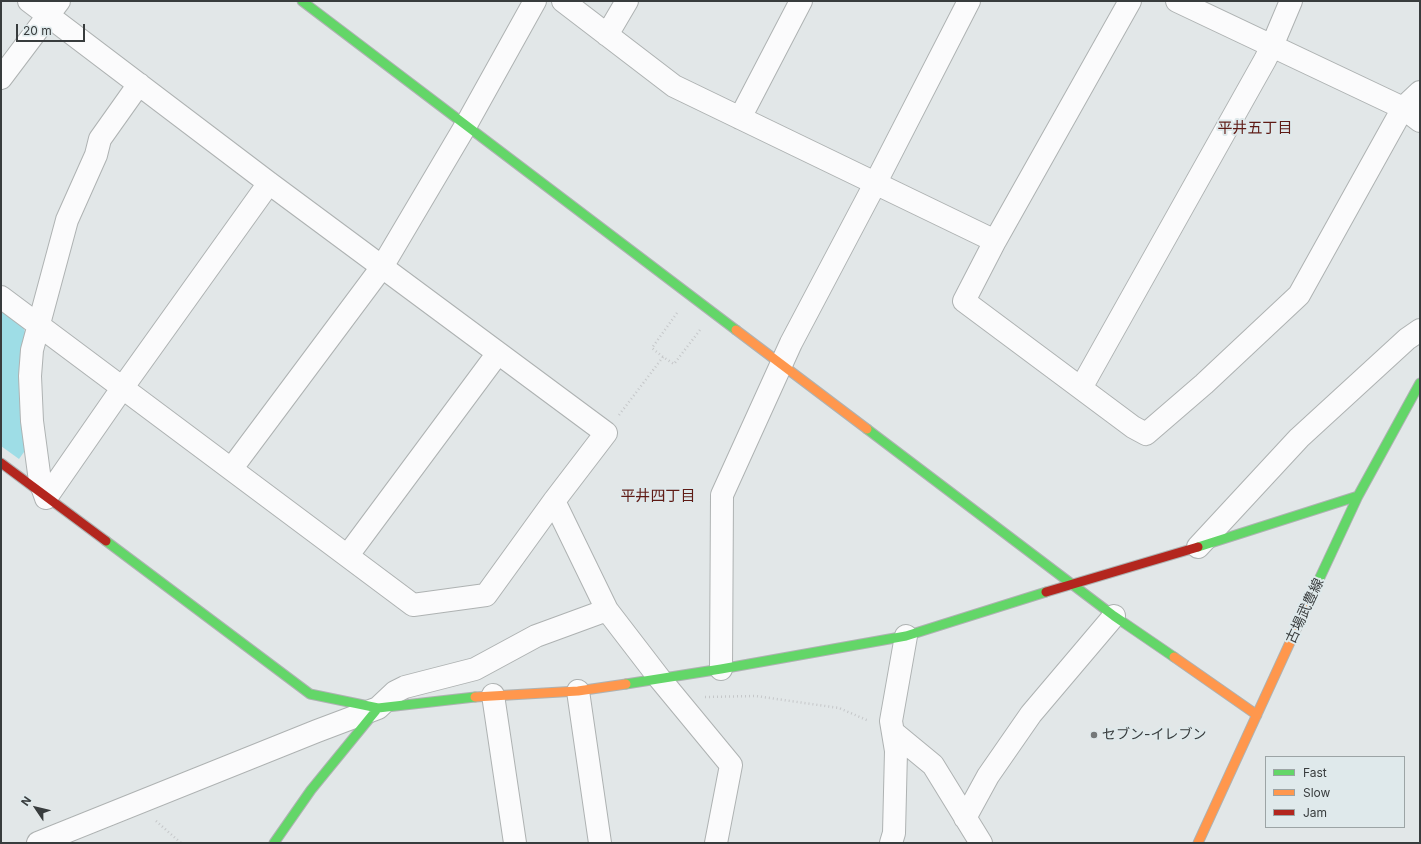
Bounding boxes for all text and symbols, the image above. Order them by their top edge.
scale bar [18,16,87,42]
text: 20 m [23,23,52,38]
district label: 平井五丁目 [1218,119,1292,137]
district label: 平井四丁目 [621,487,695,505]
street label: 古場武豊線 [1283,576,1327,646]
place label: セブン-イレブン [1102,727,1206,743]
marker: セブン-イレブン [1089,730,1099,740]
legend [1265,756,1405,828]
text: Fast [1303,765,1327,780]
text: Slow [1303,785,1330,800]
north arrow [16,788,56,828]
text: N [18,794,34,809]
text: Jam [1303,805,1327,820]

